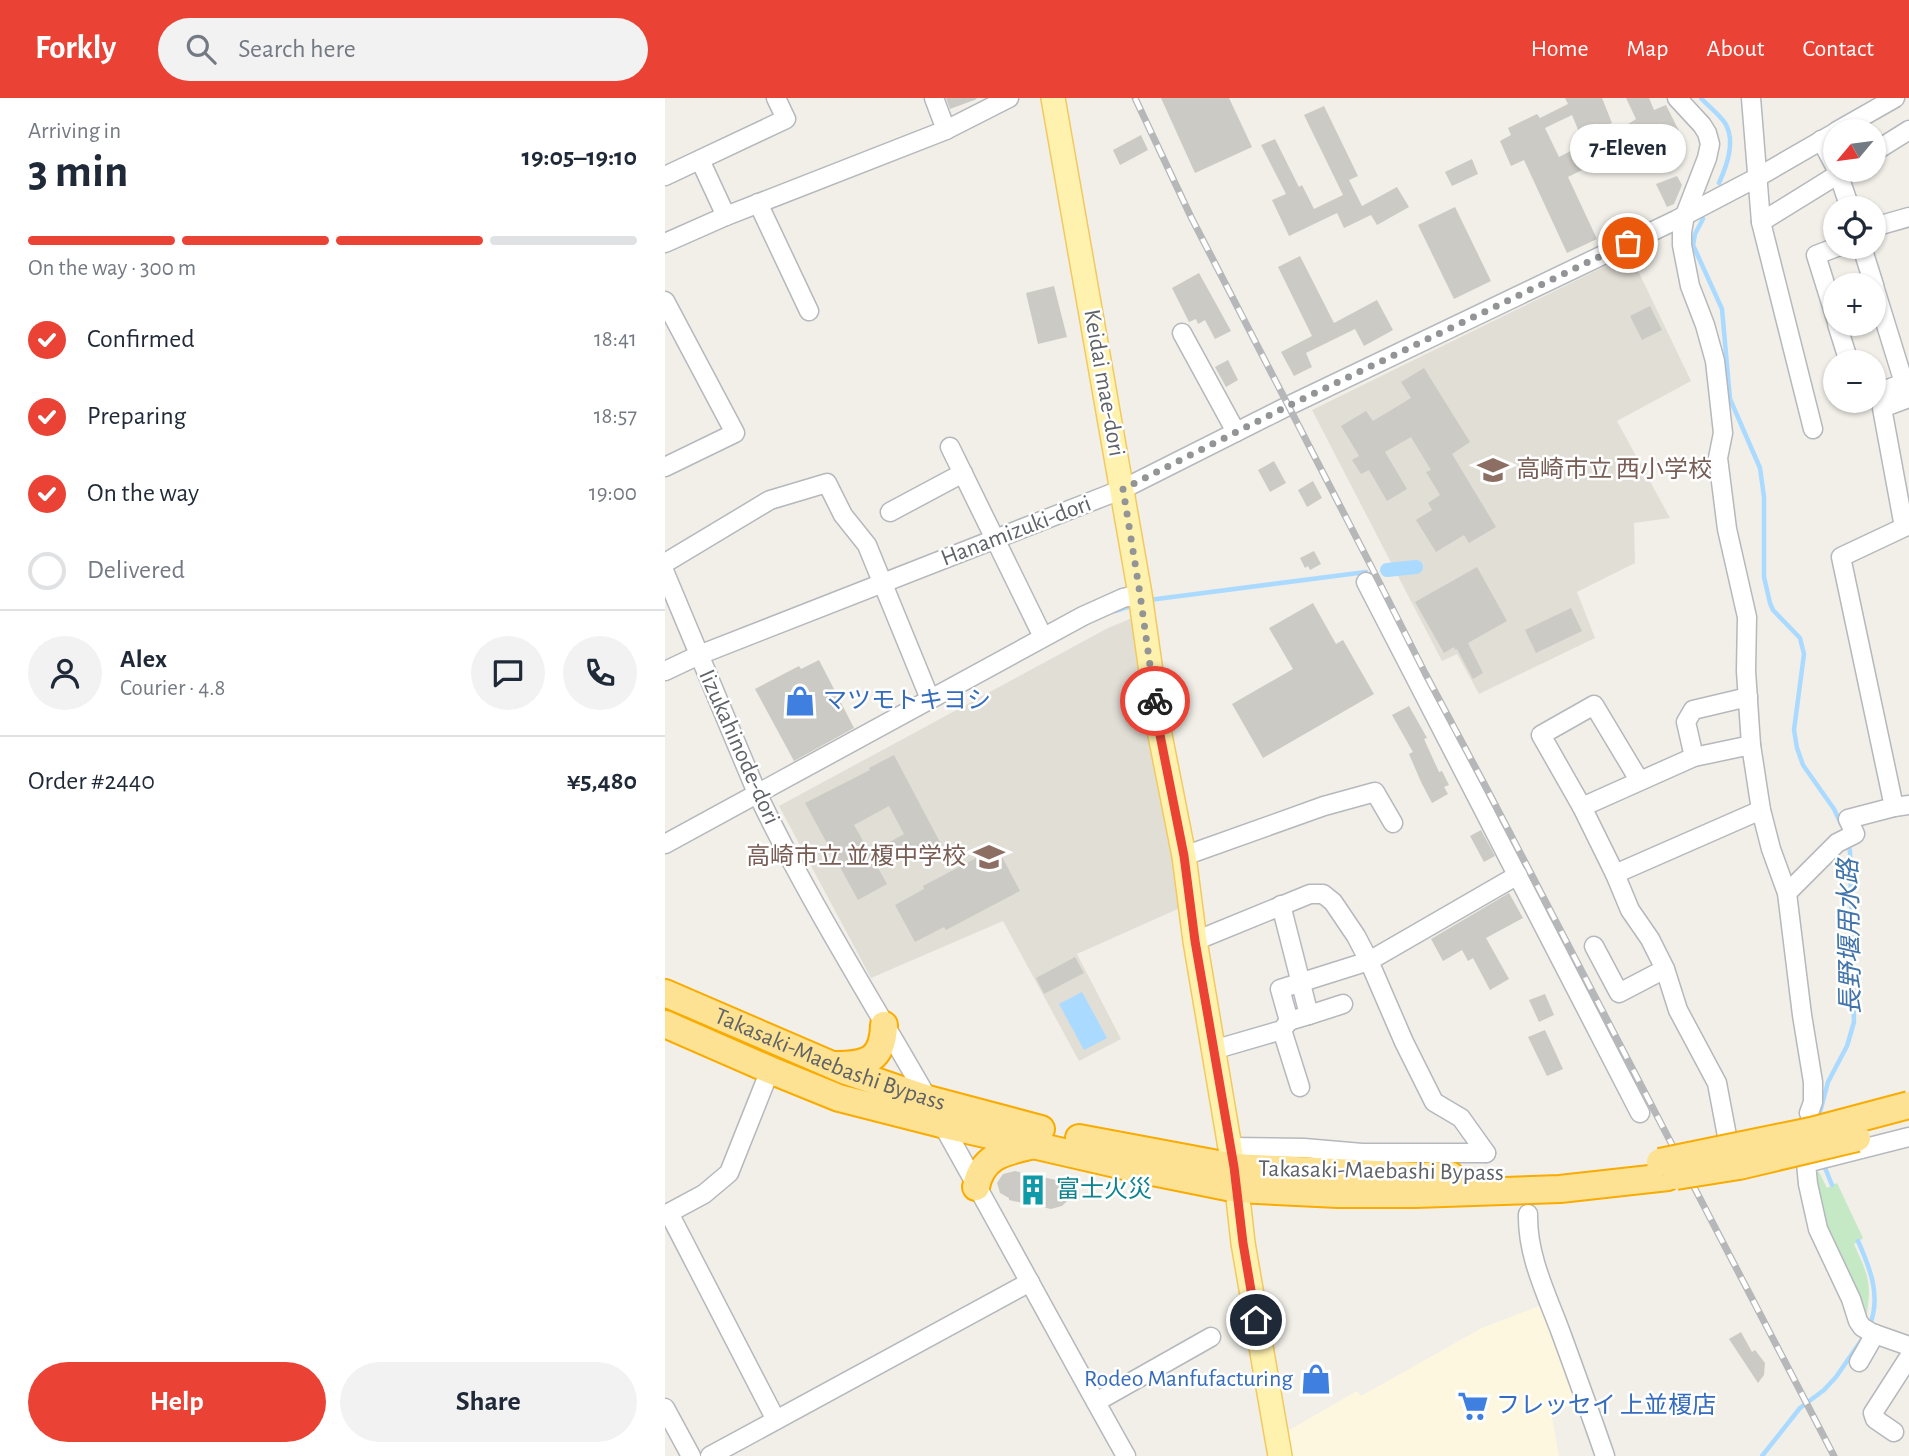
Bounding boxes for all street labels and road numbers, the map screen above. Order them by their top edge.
street label: Keidai mae-dori [1079,308,1129,458]
street label: Hanamizuki-dori [938,491,1094,571]
street label: Iizukahinode-dori [694,666,784,828]
street label: Takasaki-Maebashi Bypass [711,1004,948,1115]
street label: Takasaki-Maebashi Bypass [1258,1157,1504,1185]

